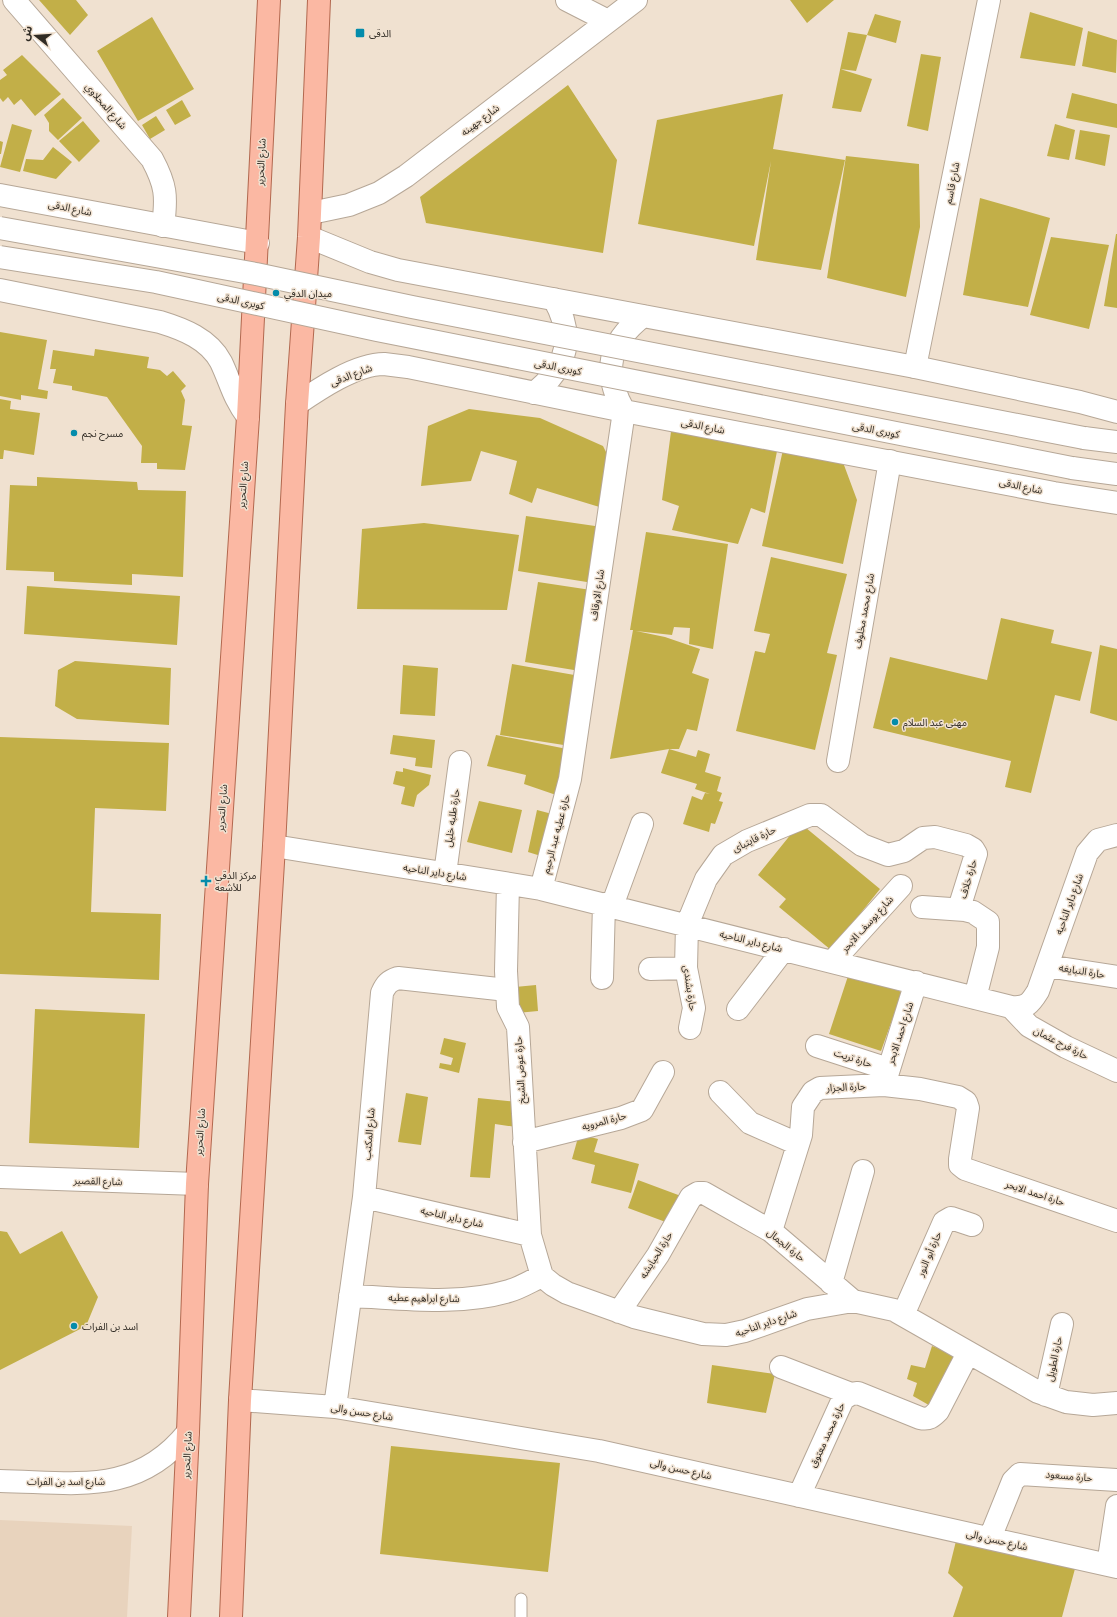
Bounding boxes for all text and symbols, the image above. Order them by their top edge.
north arrow [16,16,56,56]
text: ش [18,24,35,42]
marker: الدقى [354,27,366,39]
place label: الدقى [369,27,391,40]
street label: شارع المحلاوي [81,80,130,133]
street label: شارع جهينه [458,101,503,139]
street label: شارع التحرير [253,138,270,187]
street label: شارع قاسم [942,161,963,205]
street label: شارع الدقى [47,197,93,220]
place label: ميدان الدقي [284,287,332,301]
marker: ميدان الدقي [271,288,281,298]
street label: كوبرى الدقى [216,290,266,312]
street label: كوبرى الدقى [533,356,583,378]
street label: شارع الدقى [328,361,374,390]
street label: شارع الدقى [680,415,726,438]
street label: كوبرى الدقى [851,419,901,441]
place label: مسرح نجم [82,427,123,441]
marker: مسرح نجم [69,428,79,438]
street label: شارع التحرير [235,461,252,510]
street label: شارع الدقى [998,475,1044,498]
street label: شارع الاوقاف [587,568,608,622]
street label: شارع محمد مخلوف [851,572,878,650]
place label: مهنى عبد السلام [903,716,967,731]
marker: مهنى عبد السلام [890,717,900,727]
street label: شارع التحرير [214,784,231,833]
street label: حارة طلبه خليل [441,788,463,848]
street label: حارة عطيه عبد الرحيم [539,793,574,875]
street label: حارة قايتباى [730,823,778,855]
street label: حارة خلاف [956,858,980,900]
street label: شارع داير الناحيه [402,861,468,884]
place label: مركز الدقي للأشعة [215,869,256,894]
street label: شارع داير الناحيه [1052,872,1087,937]
marker: مركز الدقي للأشعة [200,875,212,887]
street label: شارع يوسف الابحر [837,893,897,957]
street label: شارع داير الناحيه [718,927,784,956]
street label: حارة النبايغه [1058,961,1106,981]
street label: حارة بشندى [680,964,700,1012]
street label: شارع احمد الابحر [883,1000,917,1067]
street label: حارة فرج عثمان [1031,1024,1091,1063]
street label: حارة عوض الشيخ [512,1036,529,1104]
street label: حارة تريت [832,1046,874,1070]
street label: حارة الجزار [825,1079,866,1095]
street label: شارع المكتب [360,1107,379,1161]
street label: شارع التحرير [192,1108,209,1157]
street label: حارة المرويه [580,1109,628,1133]
street label: شارع القصير [72,1174,123,1189]
street label: حارة احمد الابحر [1003,1177,1066,1209]
street label: شارع داير الناحيه [419,1203,485,1232]
street label: حارة الجمال [764,1226,808,1264]
street label: حارة الحبايشه [637,1229,675,1281]
street label: حارة أبو النور [913,1230,944,1279]
street label: شارع ابراهيم عطيه [388,1291,460,1306]
street label: شارع داير الناحيه [734,1306,799,1341]
place label: اسد بن الفرات [82,1320,138,1333]
marker: اسد بن الفرات [69,1321,79,1331]
street label: حارة الطويل [1043,1335,1065,1383]
street label: حارة محمد معتوق [806,1400,848,1470]
street label: شارع حسن والى [330,1401,394,1424]
street label: شارع التحرير [179,1431,196,1480]
street label: شارع حسن والى [649,1456,713,1483]
street label: حارة مسعود [1045,1467,1093,1485]
street label: شارع اسد بن الفرات [27,1475,105,1489]
street label: شارع حسن والى [965,1527,1029,1554]

